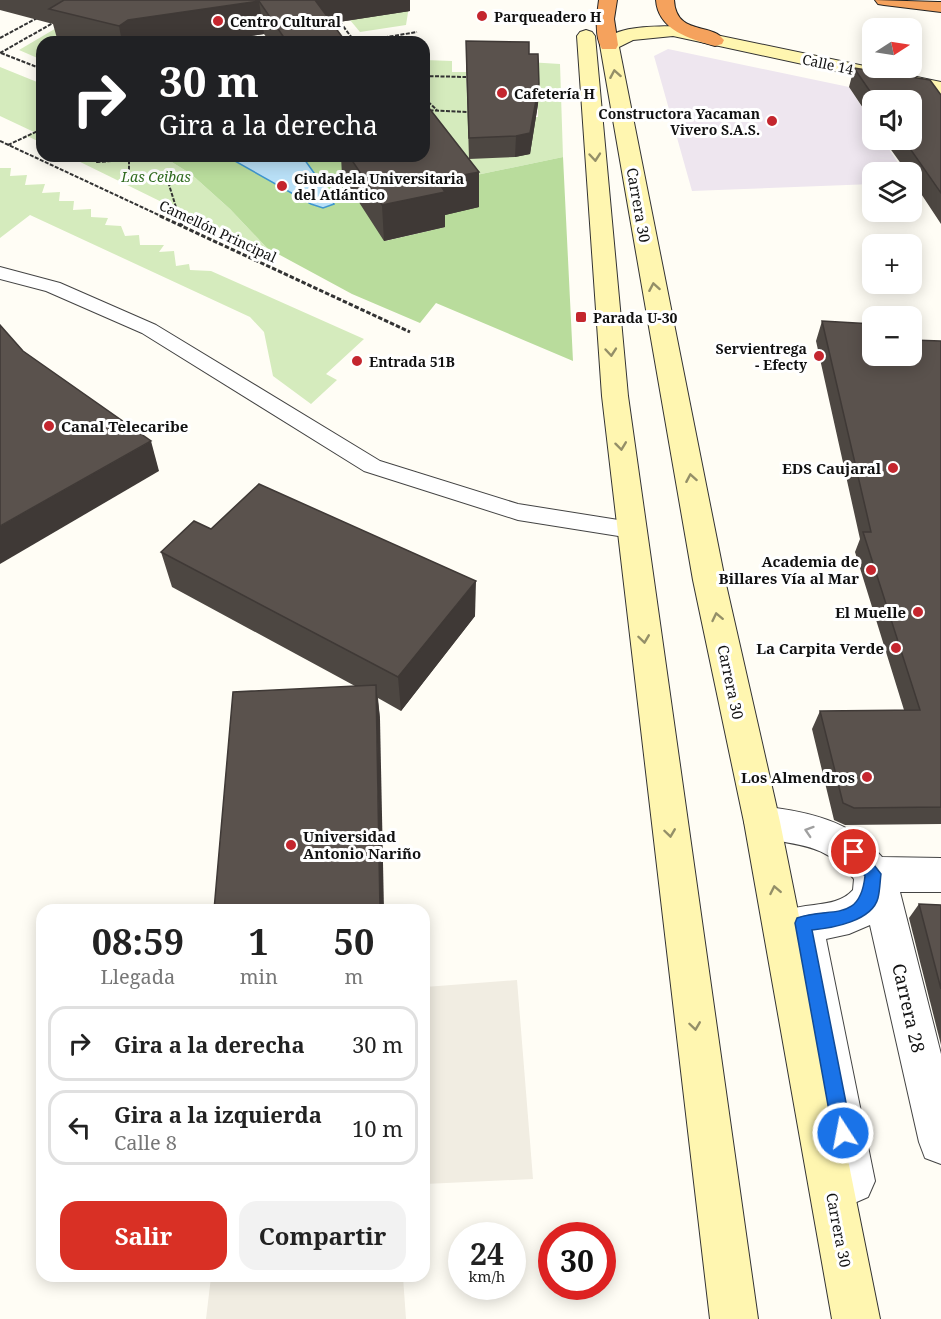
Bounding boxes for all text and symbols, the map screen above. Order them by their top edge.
place label: Parqueadero H [494,7,602,26]
marker: Parqueadero H [475,9,489,23]
place label: Centro Cultural [230,12,341,31]
marker: Centro Cultural [211,14,225,28]
north arrow [862,18,922,78]
map controls [862,18,922,366]
street label: Calle 14 [801,49,856,79]
text: 30 m [159,52,259,109]
icon: right [60,60,138,138]
one-way arrow [609,70,622,80]
place label: Cafetería H [514,84,595,103]
marker: Cafetería H [495,86,509,100]
button: sound [862,90,922,150]
place label: Constructora Yacaman Vivero S.A.S. [598,104,760,139]
text: Gira a la derecha [159,106,378,143]
marker: Constructora Yacaman Vivero S.A.S. [765,114,779,128]
one-way arrow [589,153,602,162]
button: layers [862,162,922,222]
street label: Carrera 30 [623,166,655,244]
park label: Las Ceibas [120,167,191,186]
place label: Ciudadela Universitaria del Atlántico [294,169,464,204]
marker: Ciudadela Universitaria del Atlántico [275,179,289,193]
street label: Camellón Principal [156,195,280,267]
button: + [862,234,922,294]
one-way arrow [648,282,661,292]
button: − [862,306,922,366]
place label: Parada U-30 [593,308,678,327]
marker: Parada U-30 [574,310,588,324]
place label: Servientrega - Efecty [716,339,808,374]
one-way arrow [604,347,617,356]
marker: Servientrega - Efecty [812,349,826,363]
place label: Entrada 51B [369,352,455,371]
marker: Entrada 51B [350,354,364,368]
place label: Canal Telecaribe [61,416,188,436]
marker: Canal Telecaribe [42,419,56,433]
one-way arrow [614,441,627,450]
place label: EDS Caujaral [782,458,882,478]
marker: EDS Caujaral [886,461,900,475]
one-way arrow [685,473,697,483]
place label: Academia de Billares Vía al Mar [719,551,859,588]
marker: Academia de Billares Vía al Mar [864,563,878,577]
place label: El Muelle [835,602,906,622]
marker: El Muelle [911,605,925,619]
one-way arrow [711,612,724,622]
one-way arrow [638,635,650,644]
place label: La Carpita Verde [756,638,884,658]
marker: La Carpita Verde [889,641,903,655]
street label: Carrera 30 [713,643,749,721]
place label: Los Almendros [741,767,855,787]
marker: Los Almendros [860,770,874,784]
one-way arrow [804,825,815,838]
place label: Universidad Antonio Nariño [303,826,421,863]
pin [828,826,879,877]
one-way arrow [663,828,675,837]
icon: arrive [837,835,870,868]
marker: Universidad Antonio Nariño [284,838,298,852]
one-way arrow [769,886,782,896]
text: 08:59 [92,917,184,966]
text: 1 [249,917,269,966]
text: 50 [334,917,374,966]
street label: Carrera 28 [887,961,931,1055]
text: Llegada [100,963,175,990]
text: min [240,963,278,990]
text: m [344,963,363,990]
one-way arrow [689,1021,701,1031]
icon: right [63,1027,96,1060]
text: Gira a la derecha [114,1029,305,1059]
text: 30 m [352,1029,403,1059]
text: Gira a la izquierda [114,1099,322,1129]
position arrow [811,1101,875,1165]
icon: left [63,1111,96,1144]
text: 10 m [352,1113,403,1143]
text: Calle 8 [114,1129,177,1156]
street label: Carrera 30 [822,1191,856,1269]
button: Salir [60,1201,227,1270]
button: Compartir [239,1201,406,1270]
speed limit sign: 30 [538,1222,616,1300]
text: 24 [470,1233,504,1274]
text: km/h [469,1266,505,1286]

